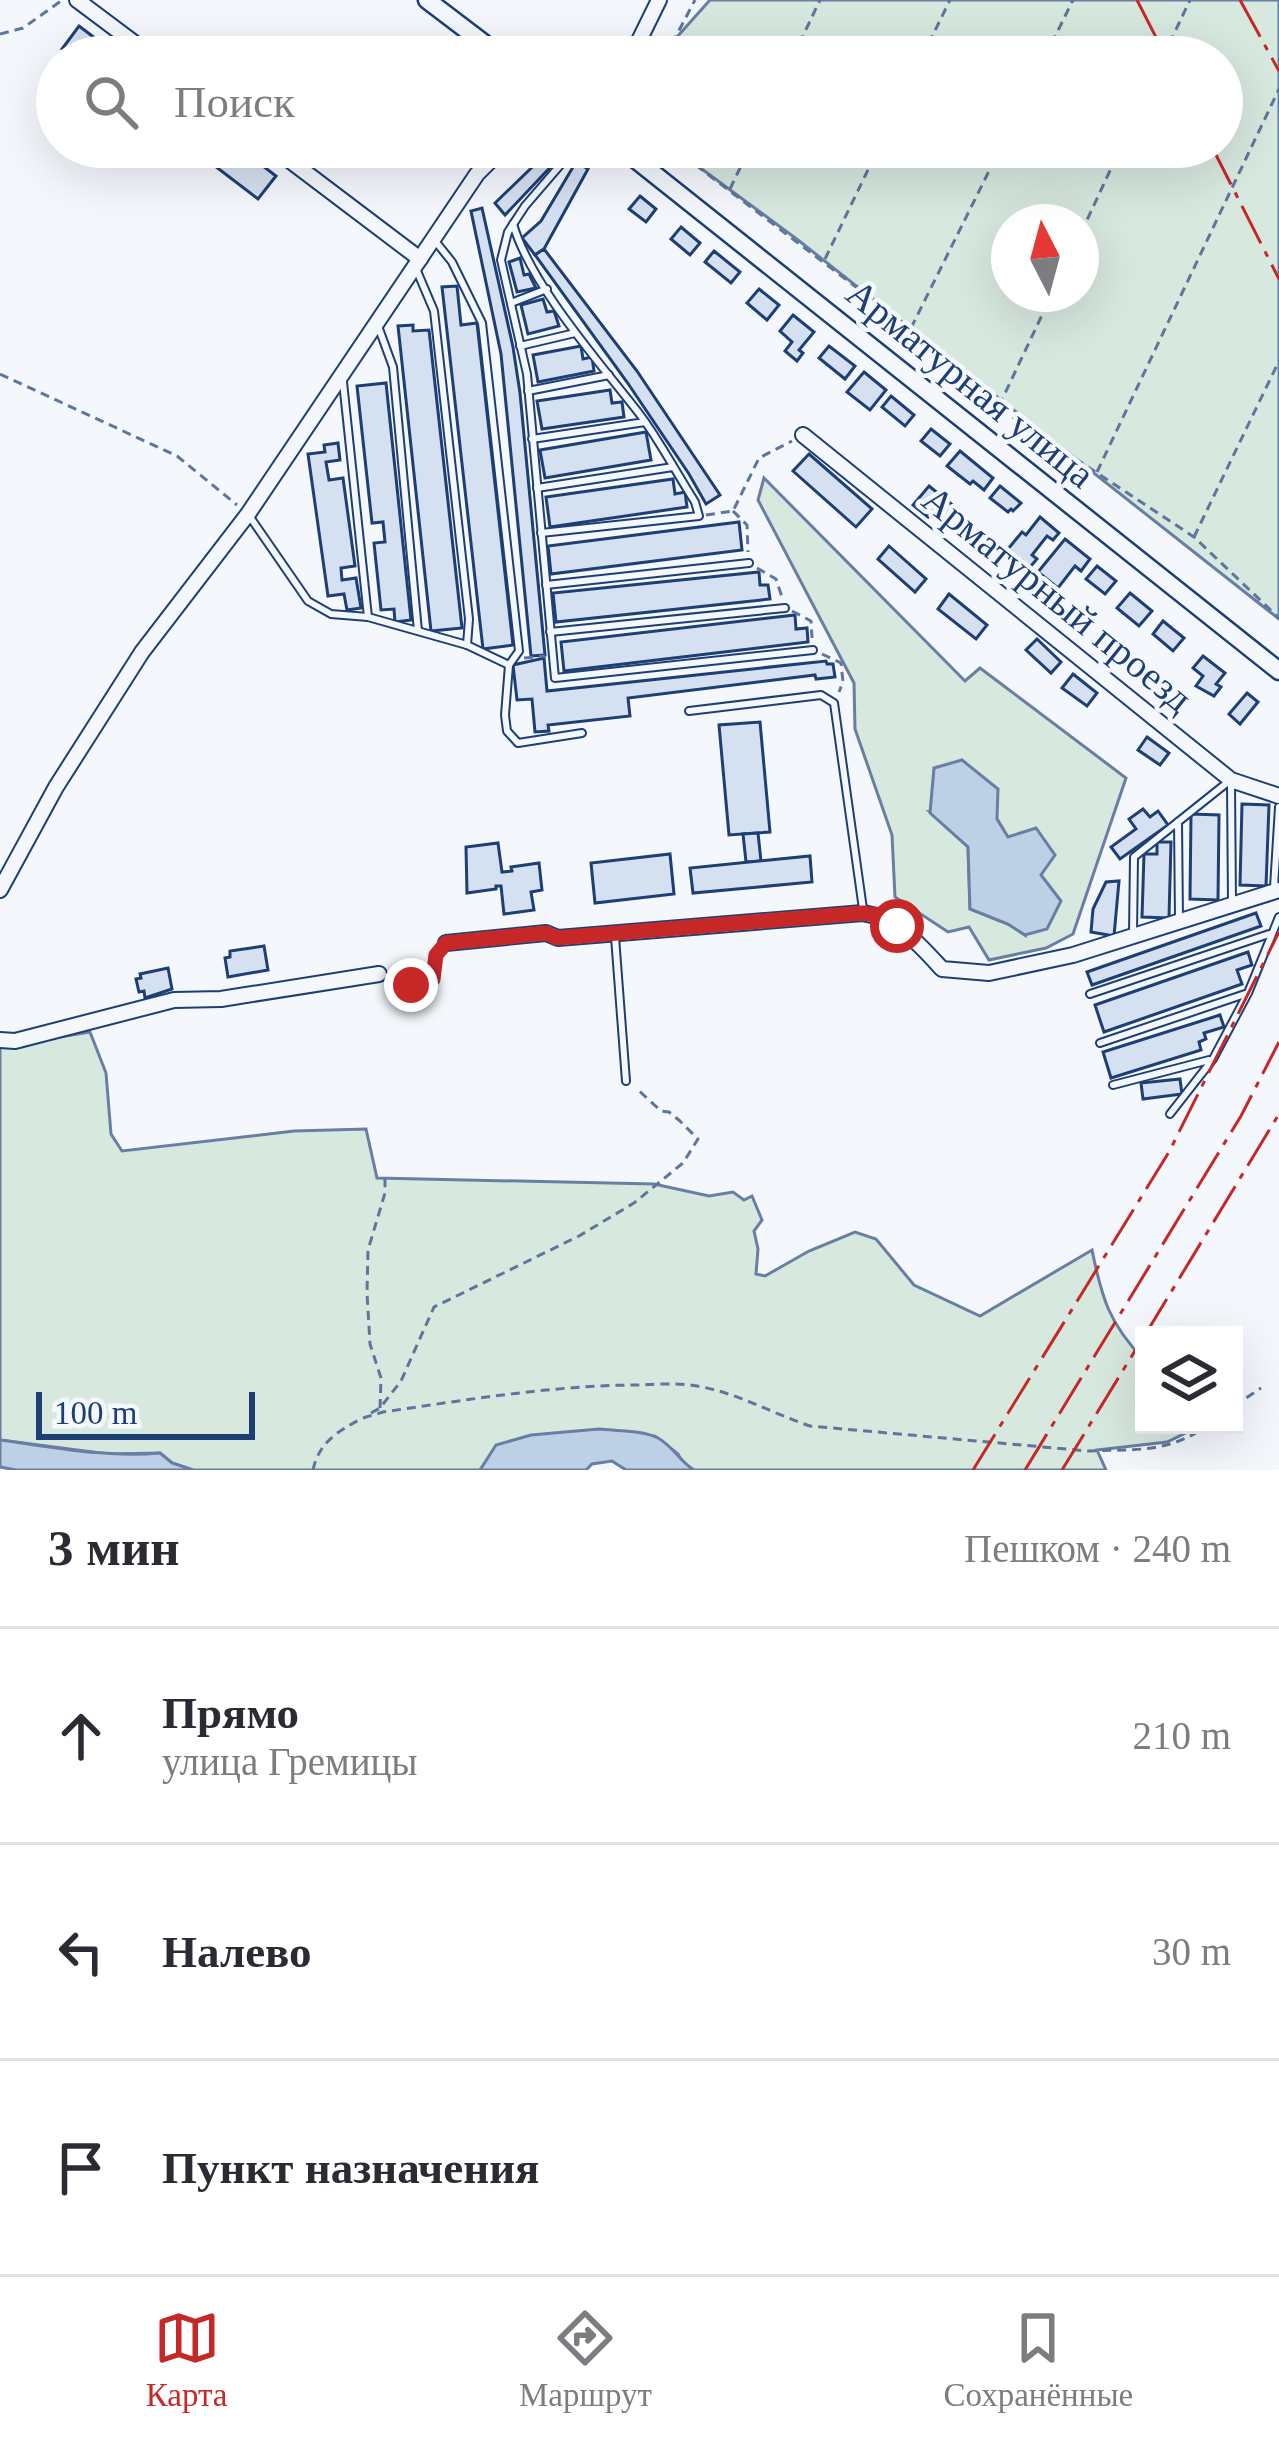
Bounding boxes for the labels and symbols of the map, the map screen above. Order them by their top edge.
north arrow [991,204,1099,312]
street label: Арматурная улица [838,271,1103,497]
street label: Арматурный проезд [914,477,1201,721]
route start [870,899,924,953]
route end [384,958,438,1012]
scale bar [36,1386,255,1439]

